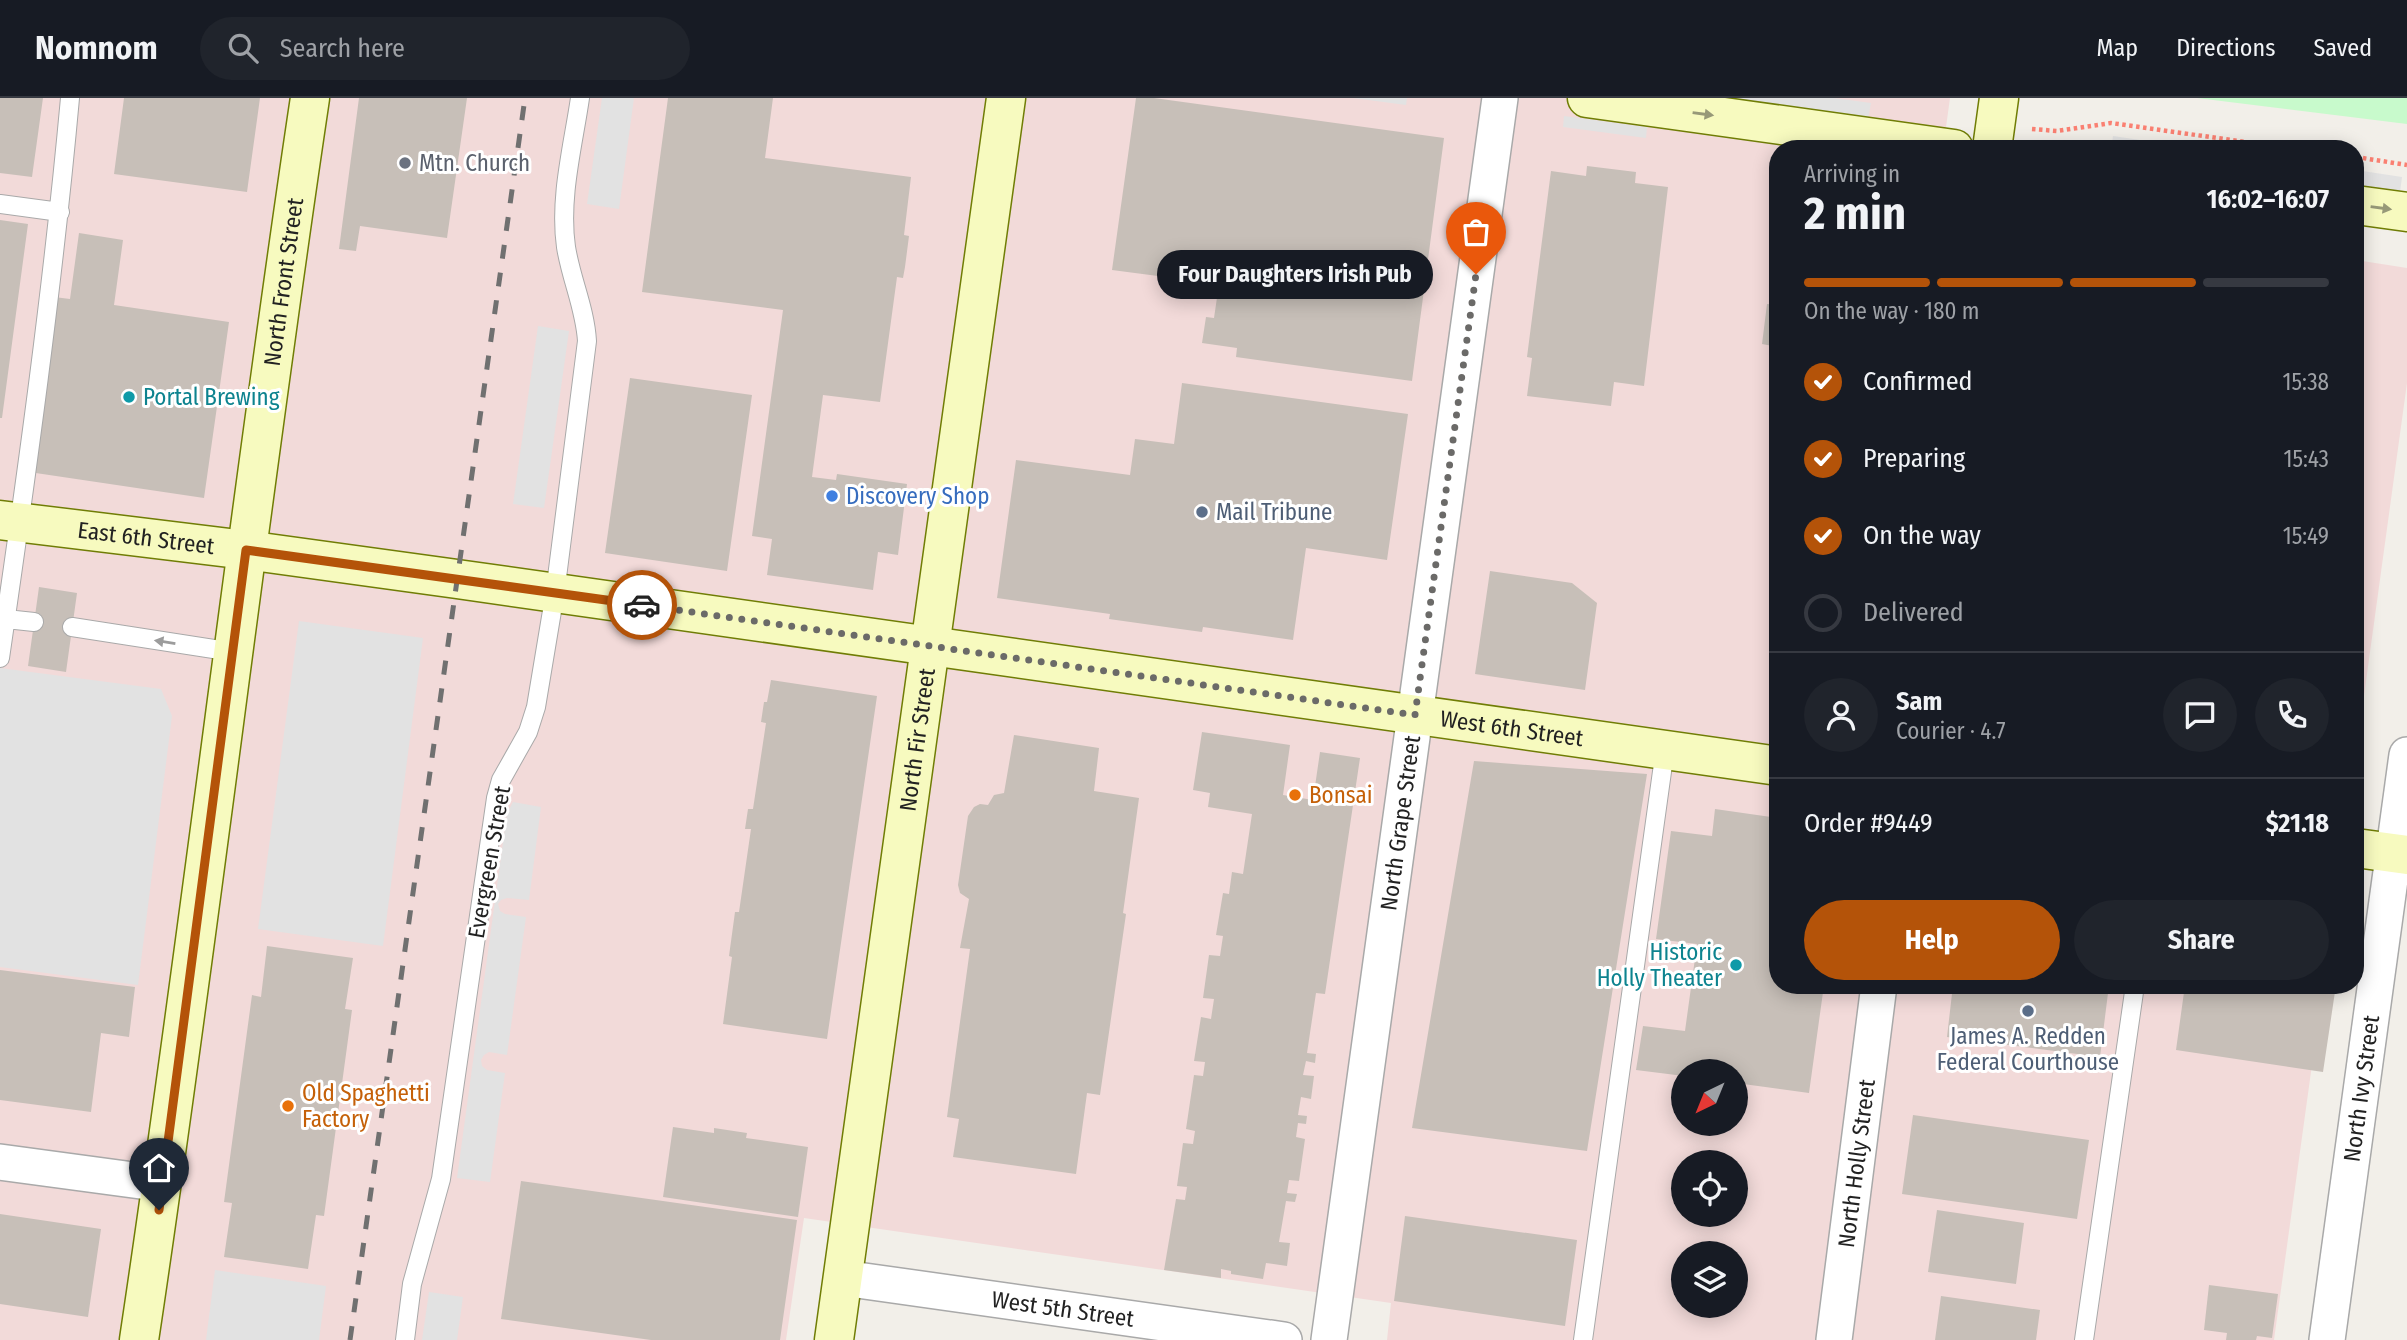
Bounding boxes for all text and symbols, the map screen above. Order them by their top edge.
search box [200,17,690,80]
text: Nomnom [35,28,158,68]
icon: search [224,29,262,67]
text: Search here [280,33,405,64]
text: Map [2097,34,2138,62]
text: Directions [2176,34,2275,62]
text: Saved [2313,34,2372,62]
one-way arrow [1692,109,1714,120]
place label: Mtn. Church [419,149,530,177]
marker: Mtn. Church [397,155,413,171]
text: Arriving in [1804,160,1900,188]
text: 16:02–16:07 [2207,184,2329,215]
text: 2 min [1804,186,1906,241]
street label: North Front Street [258,195,309,368]
pin [1446,202,1506,274]
one-way arrow [2370,203,2392,214]
icon: bag [1457,213,1495,251]
callout: Four Daughters Irish Pub [1158,250,1434,298]
text: Four Daughters Irish Pub [1178,260,1412,288]
text: On the way · 180 m [1804,297,1980,325]
icon: check [1804,363,1842,401]
text: Confirmed [1863,366,1973,397]
text: 15:38 [2283,368,2329,396]
place label: Portal Brewing [143,383,280,411]
marker: Portal Brewing [121,389,137,405]
icon: check [1804,440,1842,478]
text: Preparing [1863,443,1965,474]
text: 15:43 [2284,445,2329,473]
place label: Discovery Shop [846,482,989,510]
marker: Discovery Shop [824,488,840,504]
place label: Mail Tribune [1216,498,1332,526]
marker: Mail Tribune [1194,504,1210,520]
street label: East 6th Street [76,516,216,560]
icon: check [1804,517,1842,555]
text: On the way [1863,520,1981,551]
text: 15:49 [2283,522,2329,550]
courier [607,570,677,640]
icon: car [623,586,661,624]
text: Delivered [1863,597,1964,628]
one-way arrow [154,636,176,647]
street label: North Fir Street [893,666,941,813]
button: person [1804,678,1878,752]
button: chat [2163,678,2237,752]
button: phone [2255,678,2329,752]
text: Sam [1896,686,1942,717]
street label: West 6th Street [1438,704,1586,752]
text: Courier · 4.7 [1896,717,2006,745]
street label: North Grape Street [1374,733,1426,912]
place label: Bonsai [1309,781,1373,809]
street label: Evergreen Street [462,783,516,941]
marker: Bonsai [1287,787,1303,803]
text: Order #9449 [1804,808,1933,839]
text: $21.18 [2266,808,2329,839]
button: Help [1804,900,2060,980]
button: Share [2074,900,2329,980]
place label: Historic Holly Theater [1597,938,1722,992]
marker: Historic Holly Theater [1728,957,1744,973]
marker: James A. Redden Federal Courthouse [2020,1003,2036,1019]
street label: North Ivy Street [2338,1013,2385,1163]
place label: James A. Redden Federal Courthouse [1937,1022,2119,1076]
north arrow [1671,1059,1748,1136]
map controls [1671,1059,1748,1318]
street label: North Holly Street [1832,1077,1881,1249]
place label: Old Spaghetti Factory [302,1079,430,1133]
marker: Old Spaghetti Factory [280,1098,296,1114]
pin [129,1138,189,1210]
icon: home [140,1149,178,1187]
button: locate [1671,1150,1748,1227]
button: layers [1671,1241,1748,1318]
street label: West 5th Street [990,1285,1136,1333]

